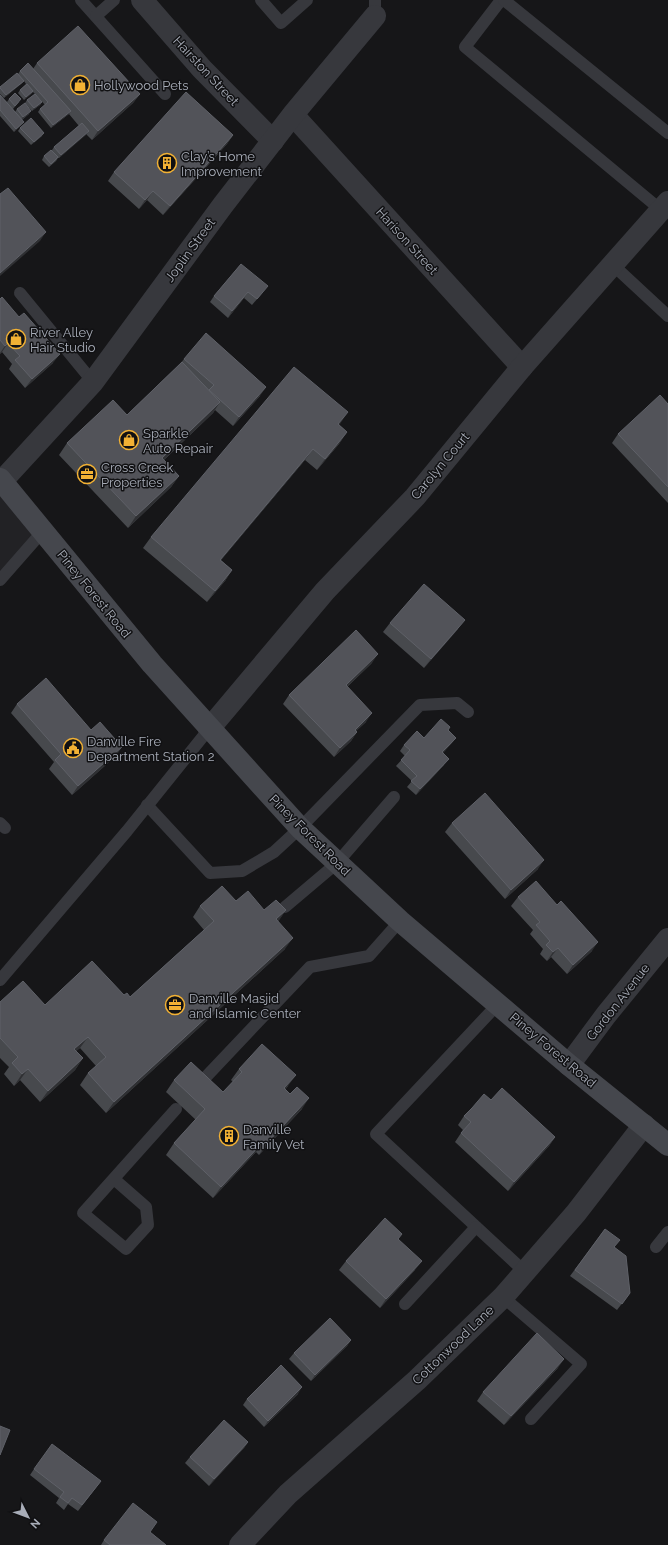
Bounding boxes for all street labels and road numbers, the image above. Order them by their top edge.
street label: Hairston Street [170,33,242,109]
street label: Harison Street [373,204,441,278]
street label: Joplin Street [162,215,219,285]
street label: Carolyn Court [408,429,473,502]
street label: Piney Forest Road [54,547,134,641]
street label: Piney Forest Road [266,791,354,879]
street label: Gordon Avenue [583,960,653,1043]
street label: Piney Forest Road [507,1010,599,1090]
street label: Cottonwood Lane [409,1302,497,1388]

